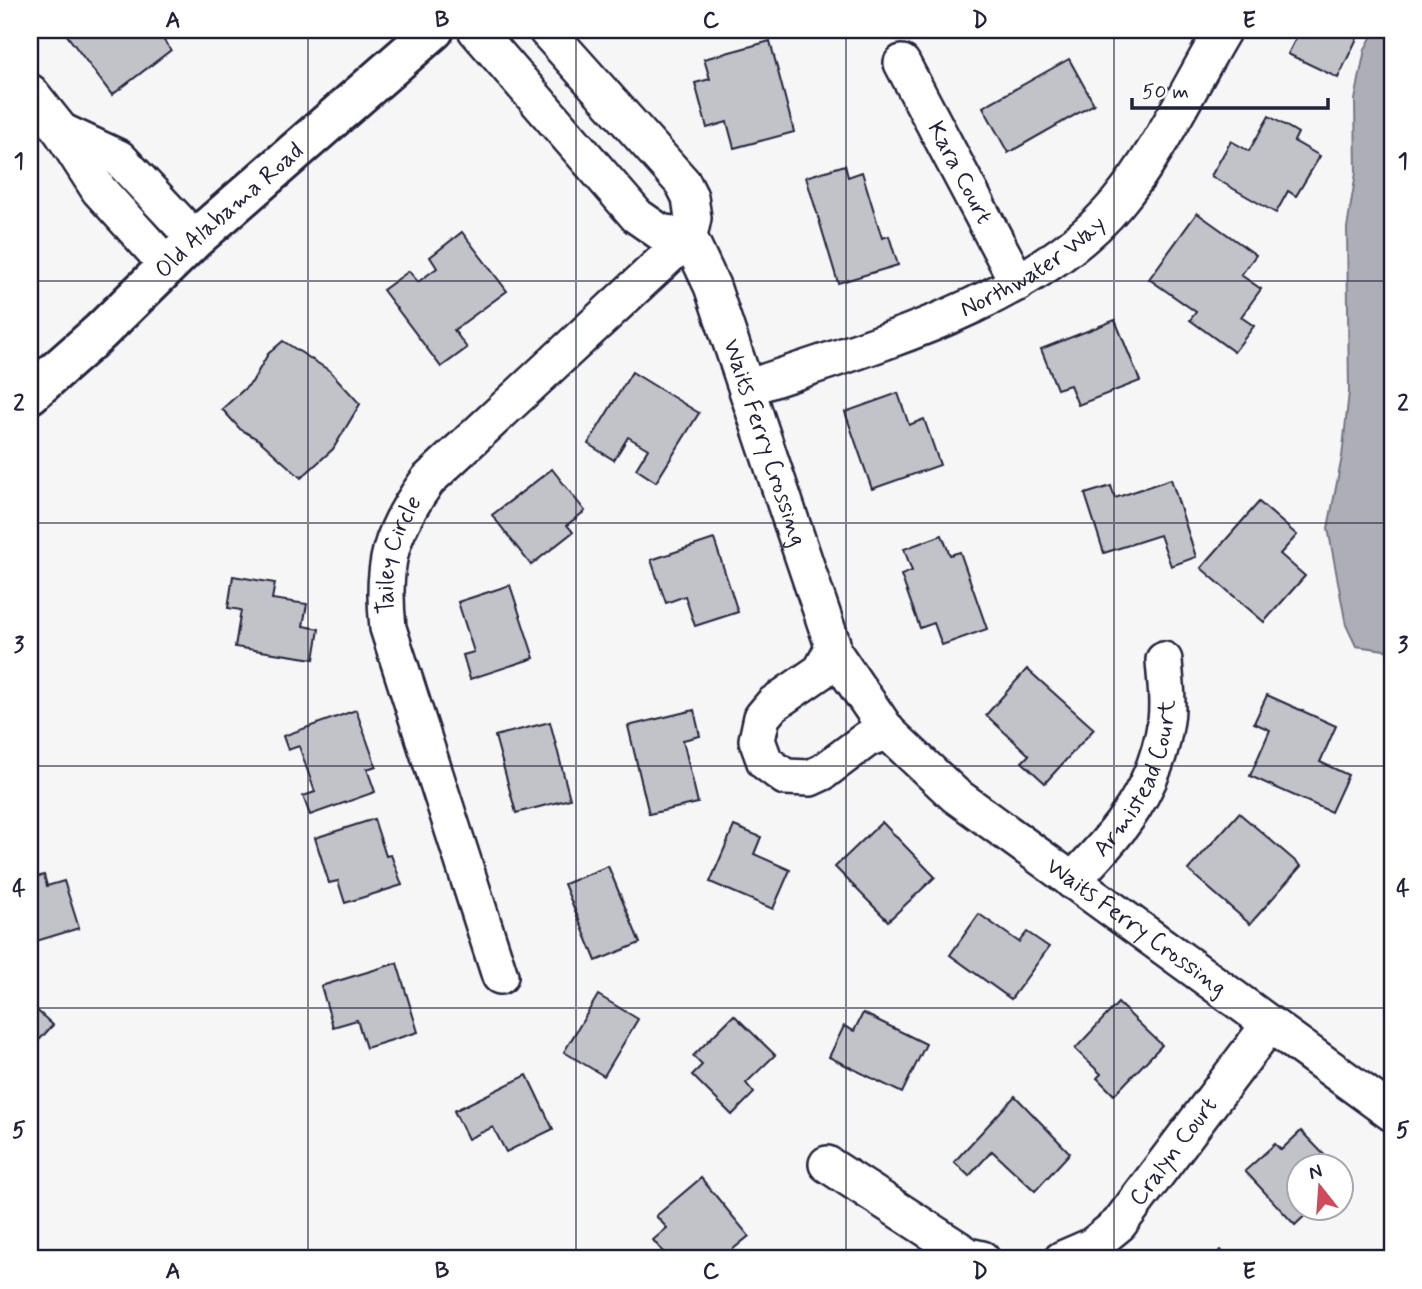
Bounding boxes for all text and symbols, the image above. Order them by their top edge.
text: A [165,6,181,36]
text: B [435,6,450,36]
text: C [703,6,720,36]
text: D [972,6,988,36]
text: E [1242,6,1256,36]
scale bar [1132,66,1328,110]
text: 50 m [1142,78,1189,106]
street label: Kara Court [920,116,1000,229]
street label: Old Alabama Road [148,136,310,285]
text: 1 [14,147,24,177]
text: 1 [1398,147,1408,177]
street label: Northwater Way [955,209,1112,325]
street label: Waits Ferry Crossing [715,335,814,550]
text: 2 [13,389,25,419]
text: 2 [1397,389,1409,419]
street label: Tailey Circle [370,489,429,615]
text: 3 [14,631,25,661]
text: 3 [1398,631,1409,661]
street label: Armistead Court [1086,700,1183,864]
street label: Waits Ferry Crossing [1040,851,1233,1003]
text: 4 [12,874,26,904]
text: 4 [1396,874,1410,904]
street label: Cralyn Court [1122,1091,1225,1212]
text: 5 [12,1116,26,1146]
text: 5 [1396,1116,1410,1146]
north arrow [1286,1152,1356,1222]
text: N [1306,1158,1325,1186]
text: A [165,1257,181,1287]
text: B [435,1257,450,1287]
text: C [703,1257,720,1287]
text: D [972,1257,988,1287]
text: E [1242,1257,1256,1287]

